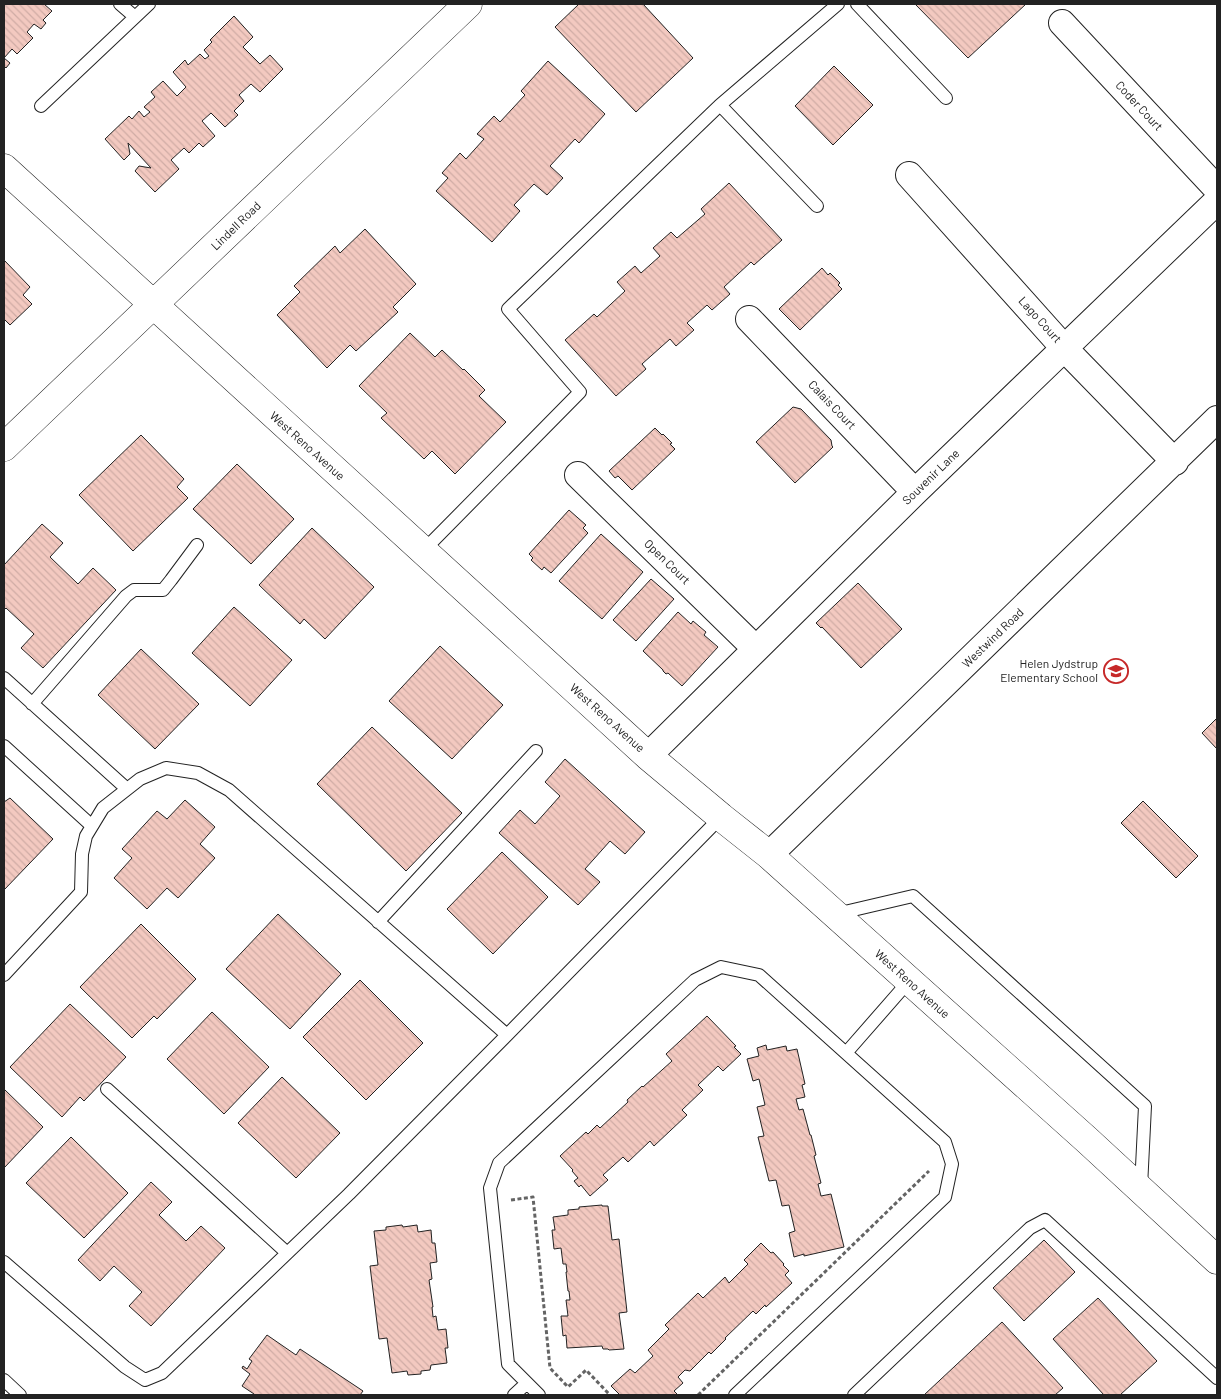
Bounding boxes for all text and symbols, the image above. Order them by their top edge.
street label: Coder Court [1113,78,1166,133]
street label: Lindell Road [208,198,263,252]
street label: Lago Court [1016,293,1065,345]
street label: Calais Court [806,377,860,432]
street label: West Reno Avenue [267,408,348,483]
street label: Souvenir Lane [899,446,962,507]
street label: Open Court [642,536,694,587]
street label: Westwind Road [959,604,1026,670]
place label: Helen Jydstrup Elementary School [1000,656,1098,684]
school or university icon: Helen Jydstrup Elementary School [1103,658,1129,684]
street label: West Reno Avenue [567,680,648,755]
street label: West Reno Avenue [872,946,953,1021]

